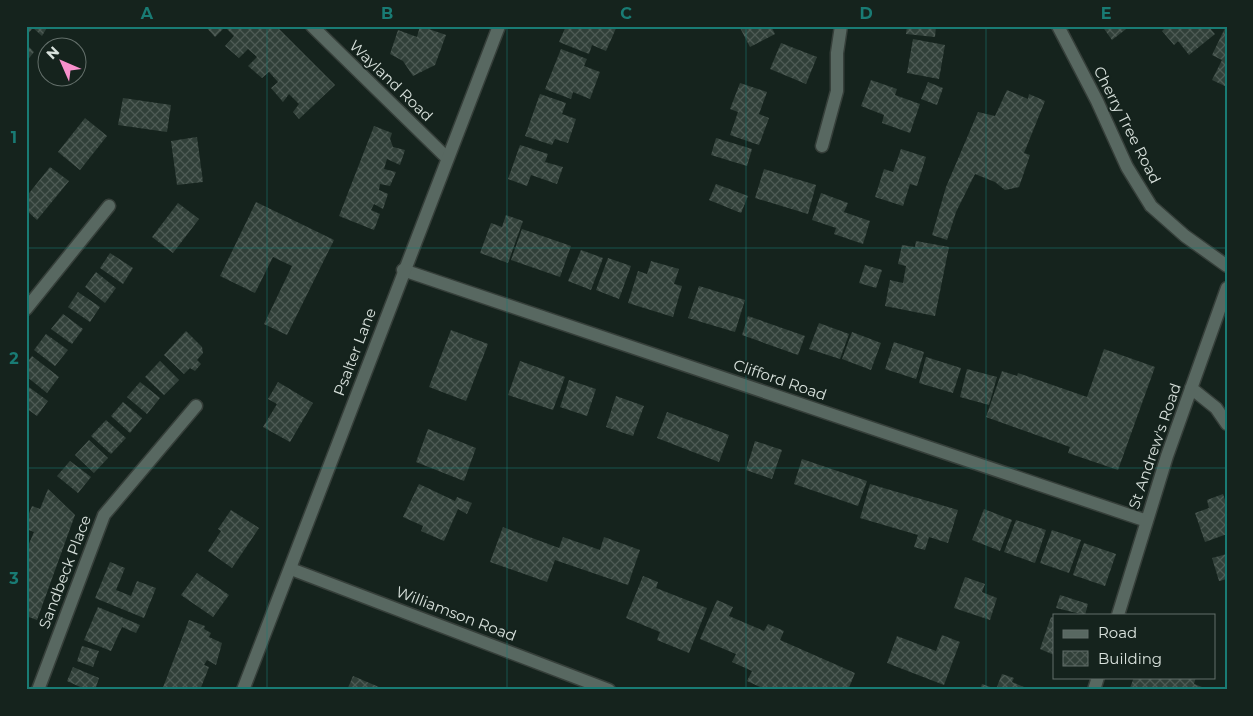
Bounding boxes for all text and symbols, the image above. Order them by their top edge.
text: A [140,4,154,23]
text: B [381,4,393,23]
text: C [620,4,632,23]
text: D [859,4,873,23]
text: E [1101,4,1111,23]
street label: Wayland Road [346,36,437,125]
north arrow [38,38,88,88]
text: N [42,42,63,63]
street label: Cherry Tree Road [1090,63,1165,187]
text: 1 [11,128,17,147]
street label: Psalter Lane [329,305,380,398]
text: 2 [9,349,19,368]
street label: Clifford Road [731,355,829,404]
street label: St Andrew's Road [1124,380,1185,511]
street label: Sandbeck Place [34,512,95,631]
text: 3 [8,569,19,588]
street label: Williamson Road [393,582,519,645]
legend [1053,614,1216,678]
text: Road [1098,623,1137,642]
text: Building [1098,649,1162,668]

